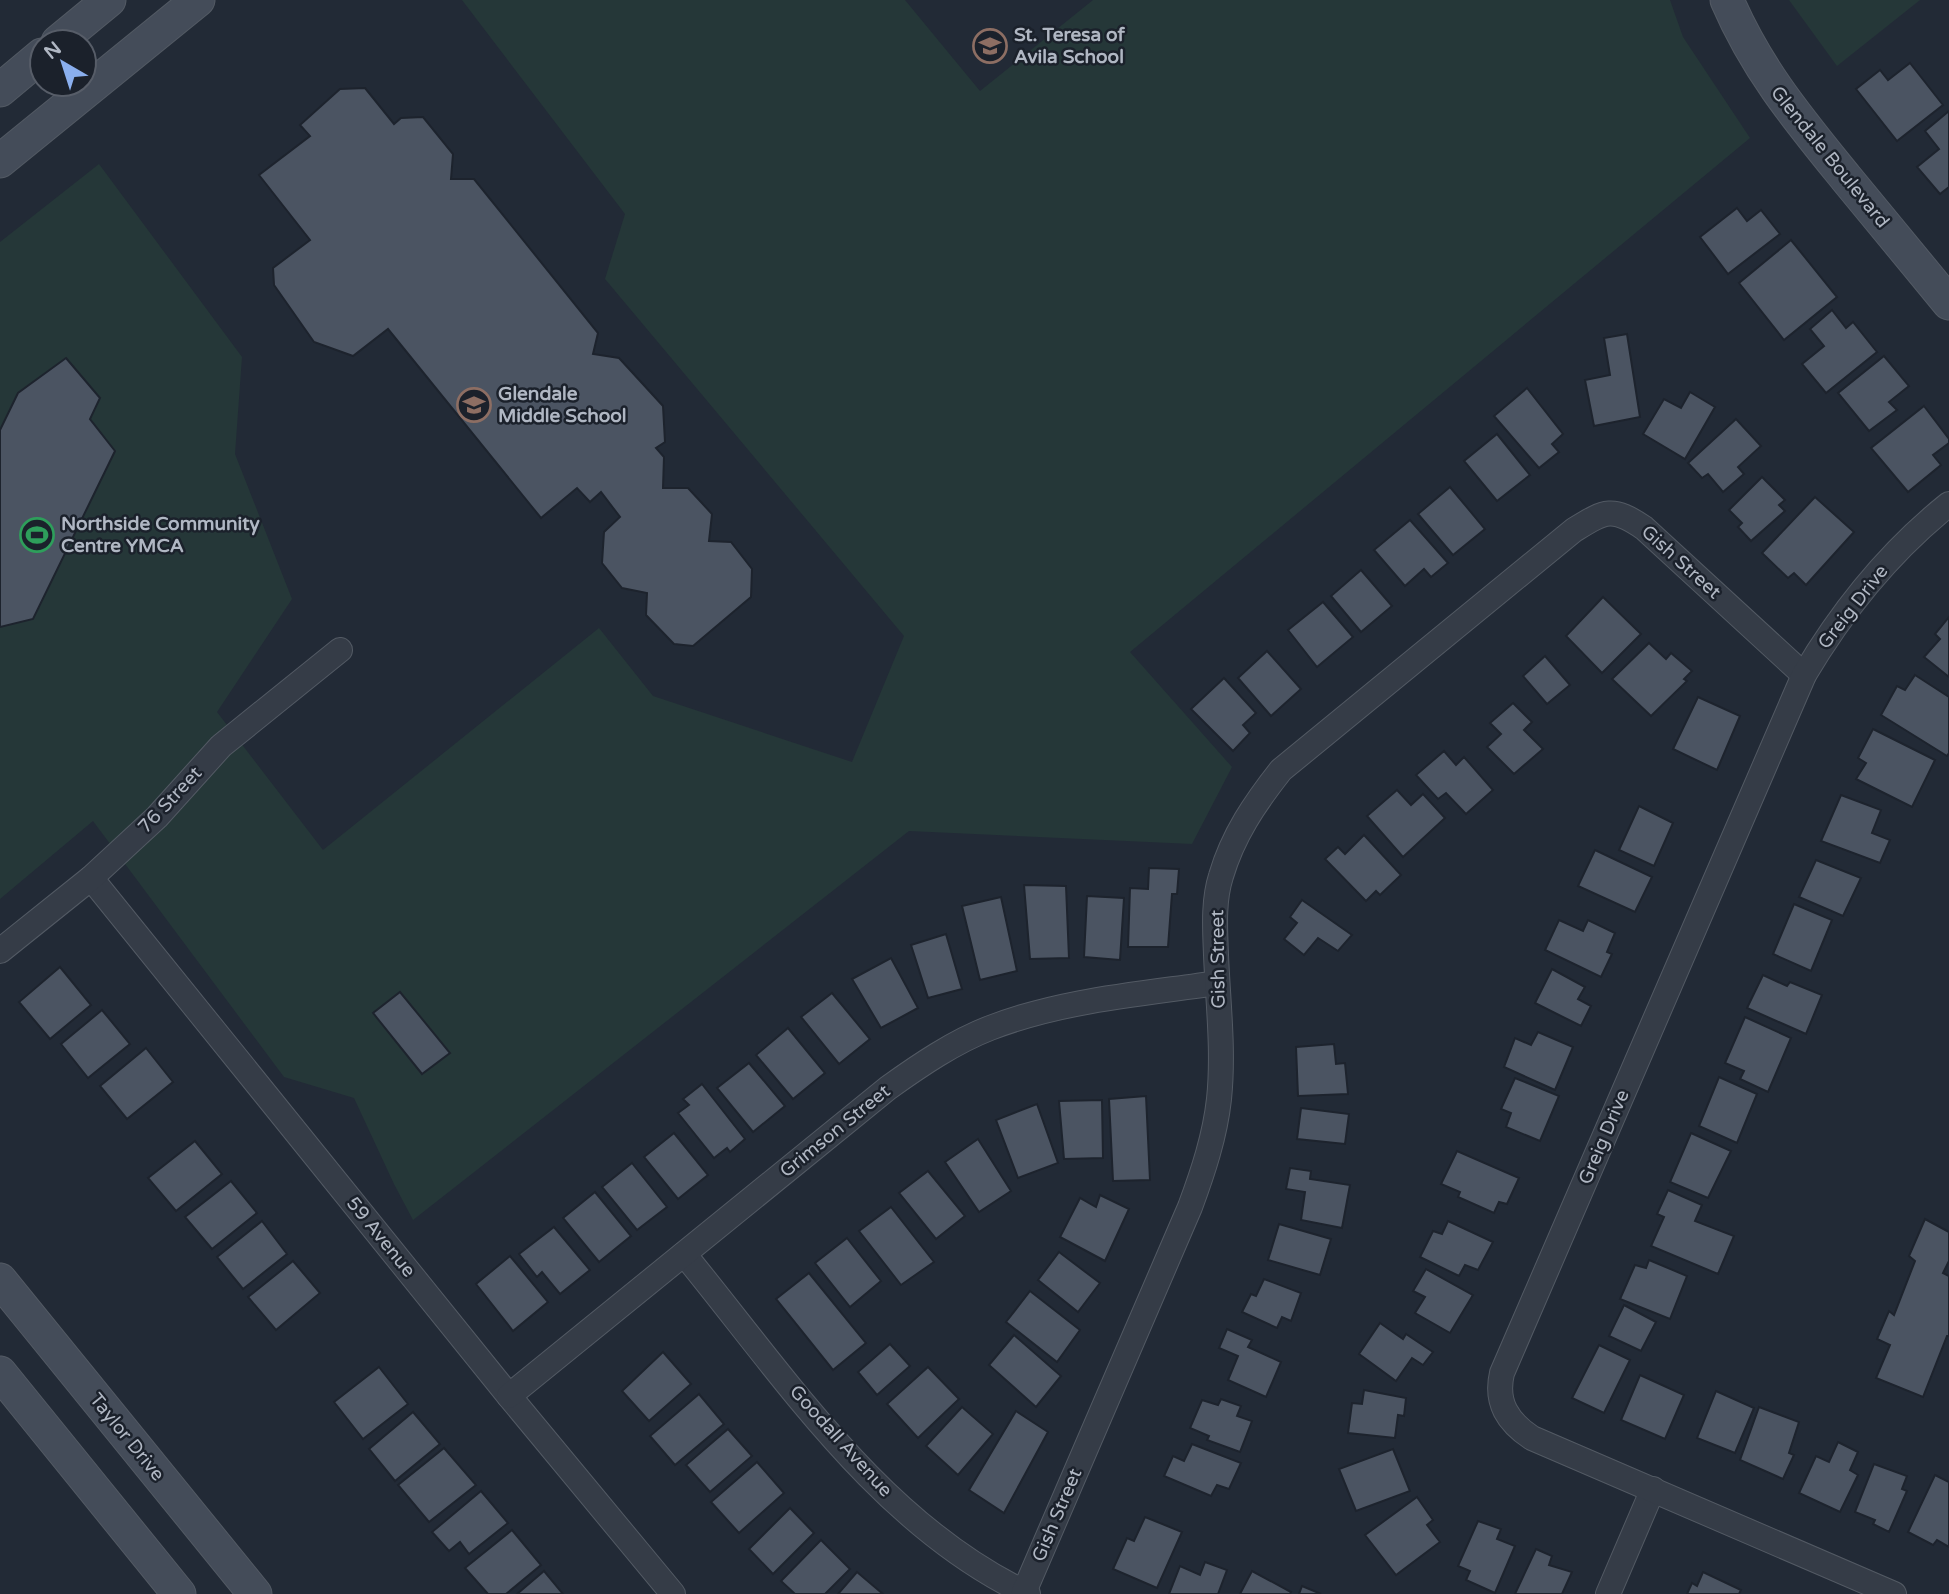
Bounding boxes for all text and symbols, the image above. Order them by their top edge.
place label: St. Teresa of Avila School [1014,24,1125,68]
school or university icon: St. Teresa of Avila School [971,27,1009,65]
north arrow [28,28,98,98]
text: N [40,37,66,64]
street label: Glendale Boulevard [1766,82,1894,232]
place label: Glendale Middle School [498,383,627,427]
school or university icon: Glendale Middle School [455,386,493,424]
place label: Northside Community Centre YMCA [61,513,260,557]
sports icon: Northside Community Centre YMCA [18,516,56,554]
street label: Gish Street [1637,521,1725,603]
street label: Greig Drive [1813,561,1893,653]
street label: 76 Street [134,762,206,838]
street label: Gish Street [1206,909,1230,1009]
street label: Grimson Street [775,1080,895,1182]
street label: Greig Drive [1574,1086,1634,1188]
street label: 59 Avenue [342,1192,420,1282]
street label: Goodall Avenue [785,1381,897,1501]
street label: Taylor Drive [85,1389,169,1485]
street label: Gish Street [1028,1465,1086,1565]

